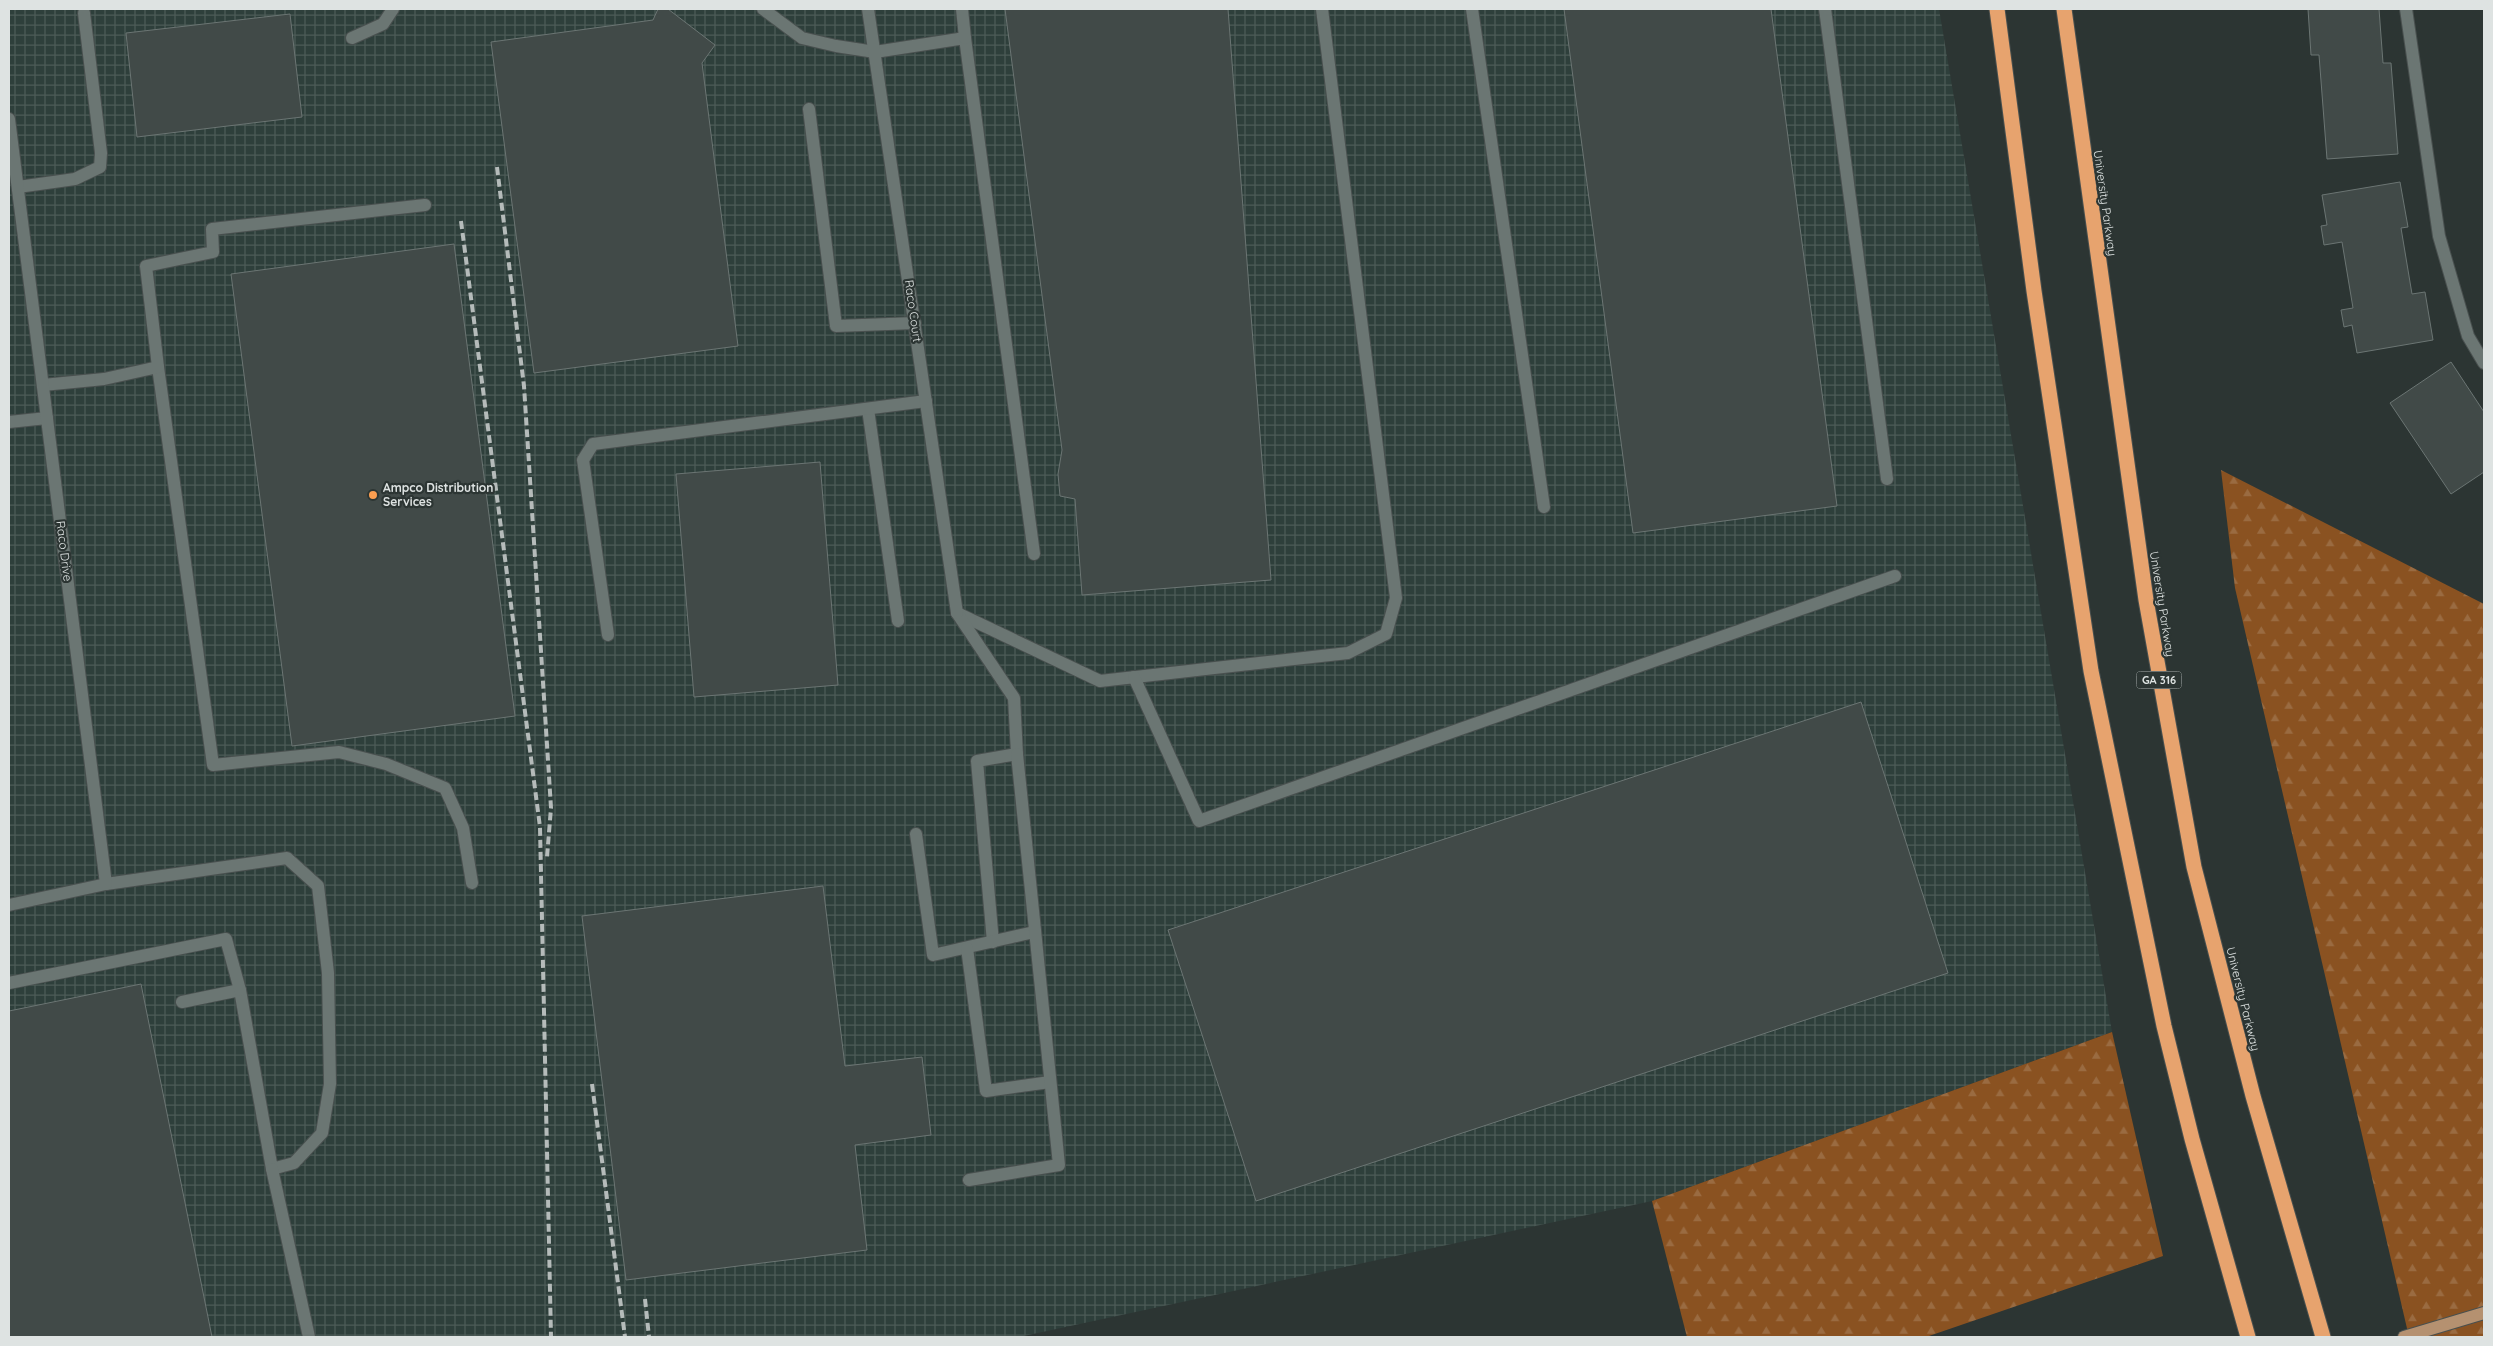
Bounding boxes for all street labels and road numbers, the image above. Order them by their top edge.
street label: University Parkway [2091,149,2120,257]
street label: Raco Court [902,279,925,343]
street label: Raco Drive [53,520,76,582]
street label: University Parkway [2147,550,2178,658]
road number: GA 316 [2136,672,2182,688]
street label: University Parkway [2223,945,2264,1052]

